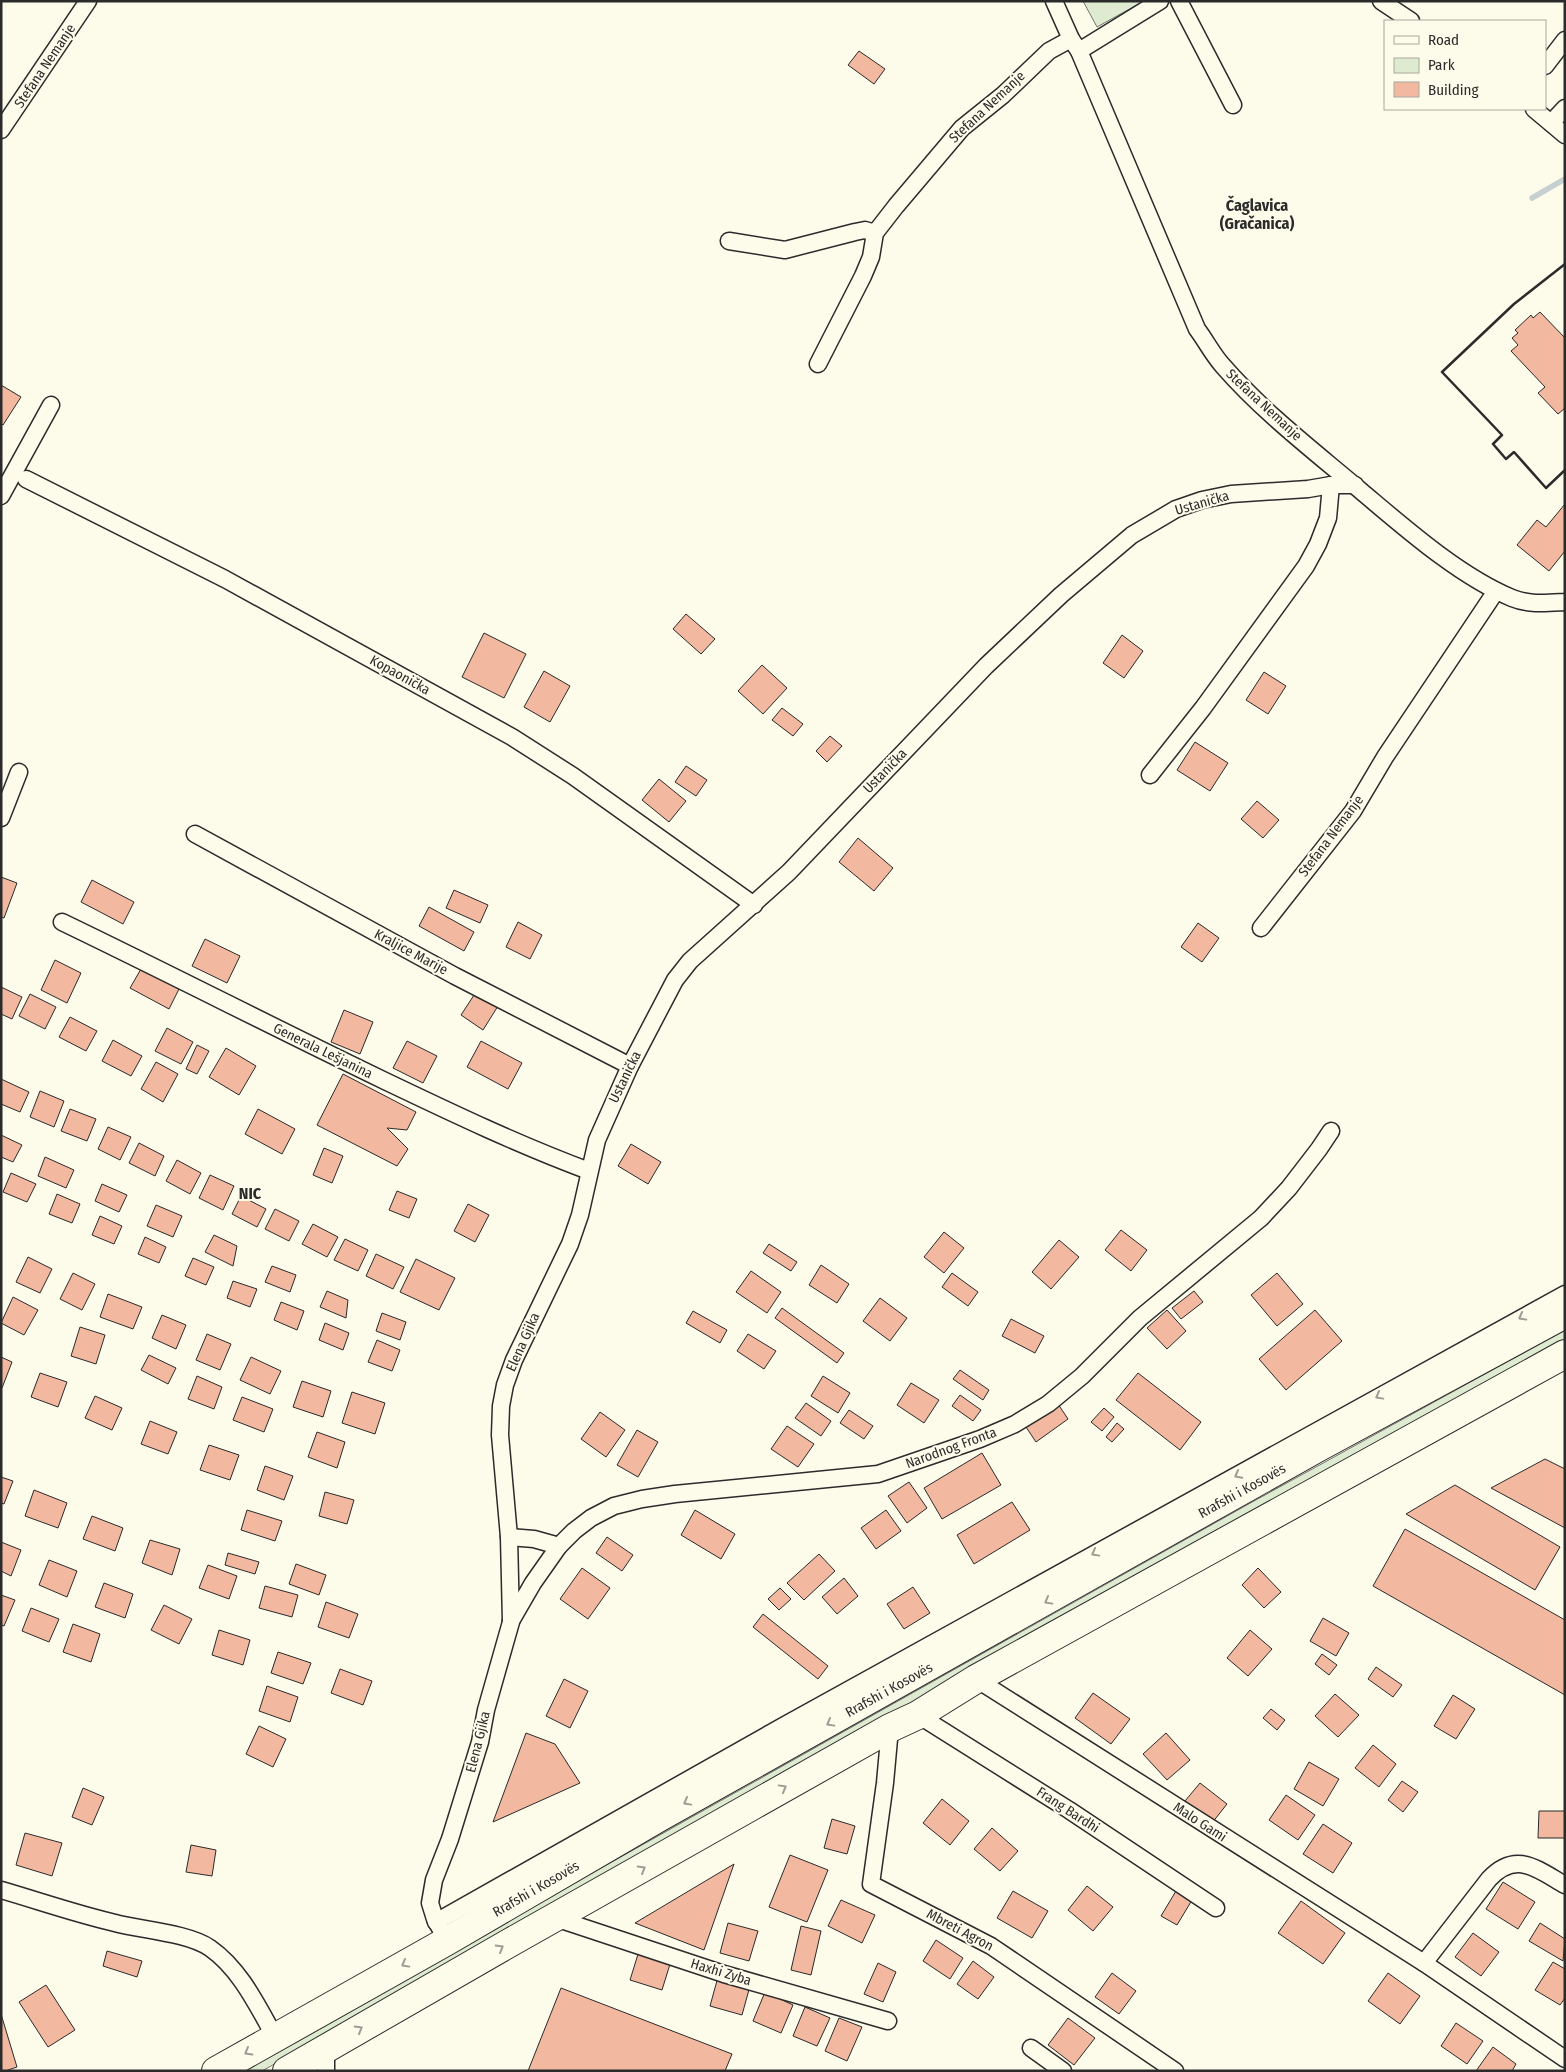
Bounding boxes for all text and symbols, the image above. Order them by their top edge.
legend [1384,20,1546,110]
street label: Stefana Nemanje [11,21,79,111]
text: Road [1428,31,1459,49]
text: Park [1428,56,1455,74]
street label: Stefana Nemanje [946,67,1028,146]
text: Building [1428,81,1479,99]
district label: Čaglavica (Gračanica) [1220,195,1294,233]
street label: Stefana Nemanje [1223,366,1305,445]
street label: Ustanička [1173,487,1231,519]
street label: Kopaonička [367,652,433,699]
street label: Ustanička [860,745,911,797]
street label: Stefana Nemanje [1295,792,1367,880]
street label: Kraljice Marije [371,925,451,979]
street label: Generala Lešjanina [271,1020,376,1082]
street label: Ustanička [605,1048,645,1106]
district label: NIC [239,1184,262,1203]
street label: Elena Gjika [502,1310,544,1374]
one-way arrow [1518,1311,1527,1321]
one-way arrow [1376,1389,1385,1399]
street label: Narodnog Fronta [903,1424,999,1472]
street label: Rrafshi i Kosovës [1195,1460,1289,1522]
one-way arrow [1234,1469,1243,1479]
one-way arrow [1092,1547,1101,1557]
one-way arrow [1044,1594,1053,1604]
street label: Rrafshi i Kosovës [842,1659,936,1721]
street label: Elena Gjika [462,1709,494,1775]
one-way arrow [826,1717,835,1727]
street label: Frang Bardhi [1033,1783,1103,1837]
one-way arrow [778,1785,787,1795]
one-way arrow [684,1795,693,1805]
street label: Malo Gami [1170,1798,1230,1846]
street label: Rrafshi i Kosovës [490,1857,582,1921]
one-way arrow [637,1865,646,1875]
street label: Mbreti Agron [924,1905,996,1955]
one-way arrow [495,1944,504,1954]
street label: Haxhi Zyba [689,1955,753,1989]
one-way arrow [401,1958,410,1968]
one-way arrow [354,2025,363,2035]
one-way arrow [244,2046,253,2056]

